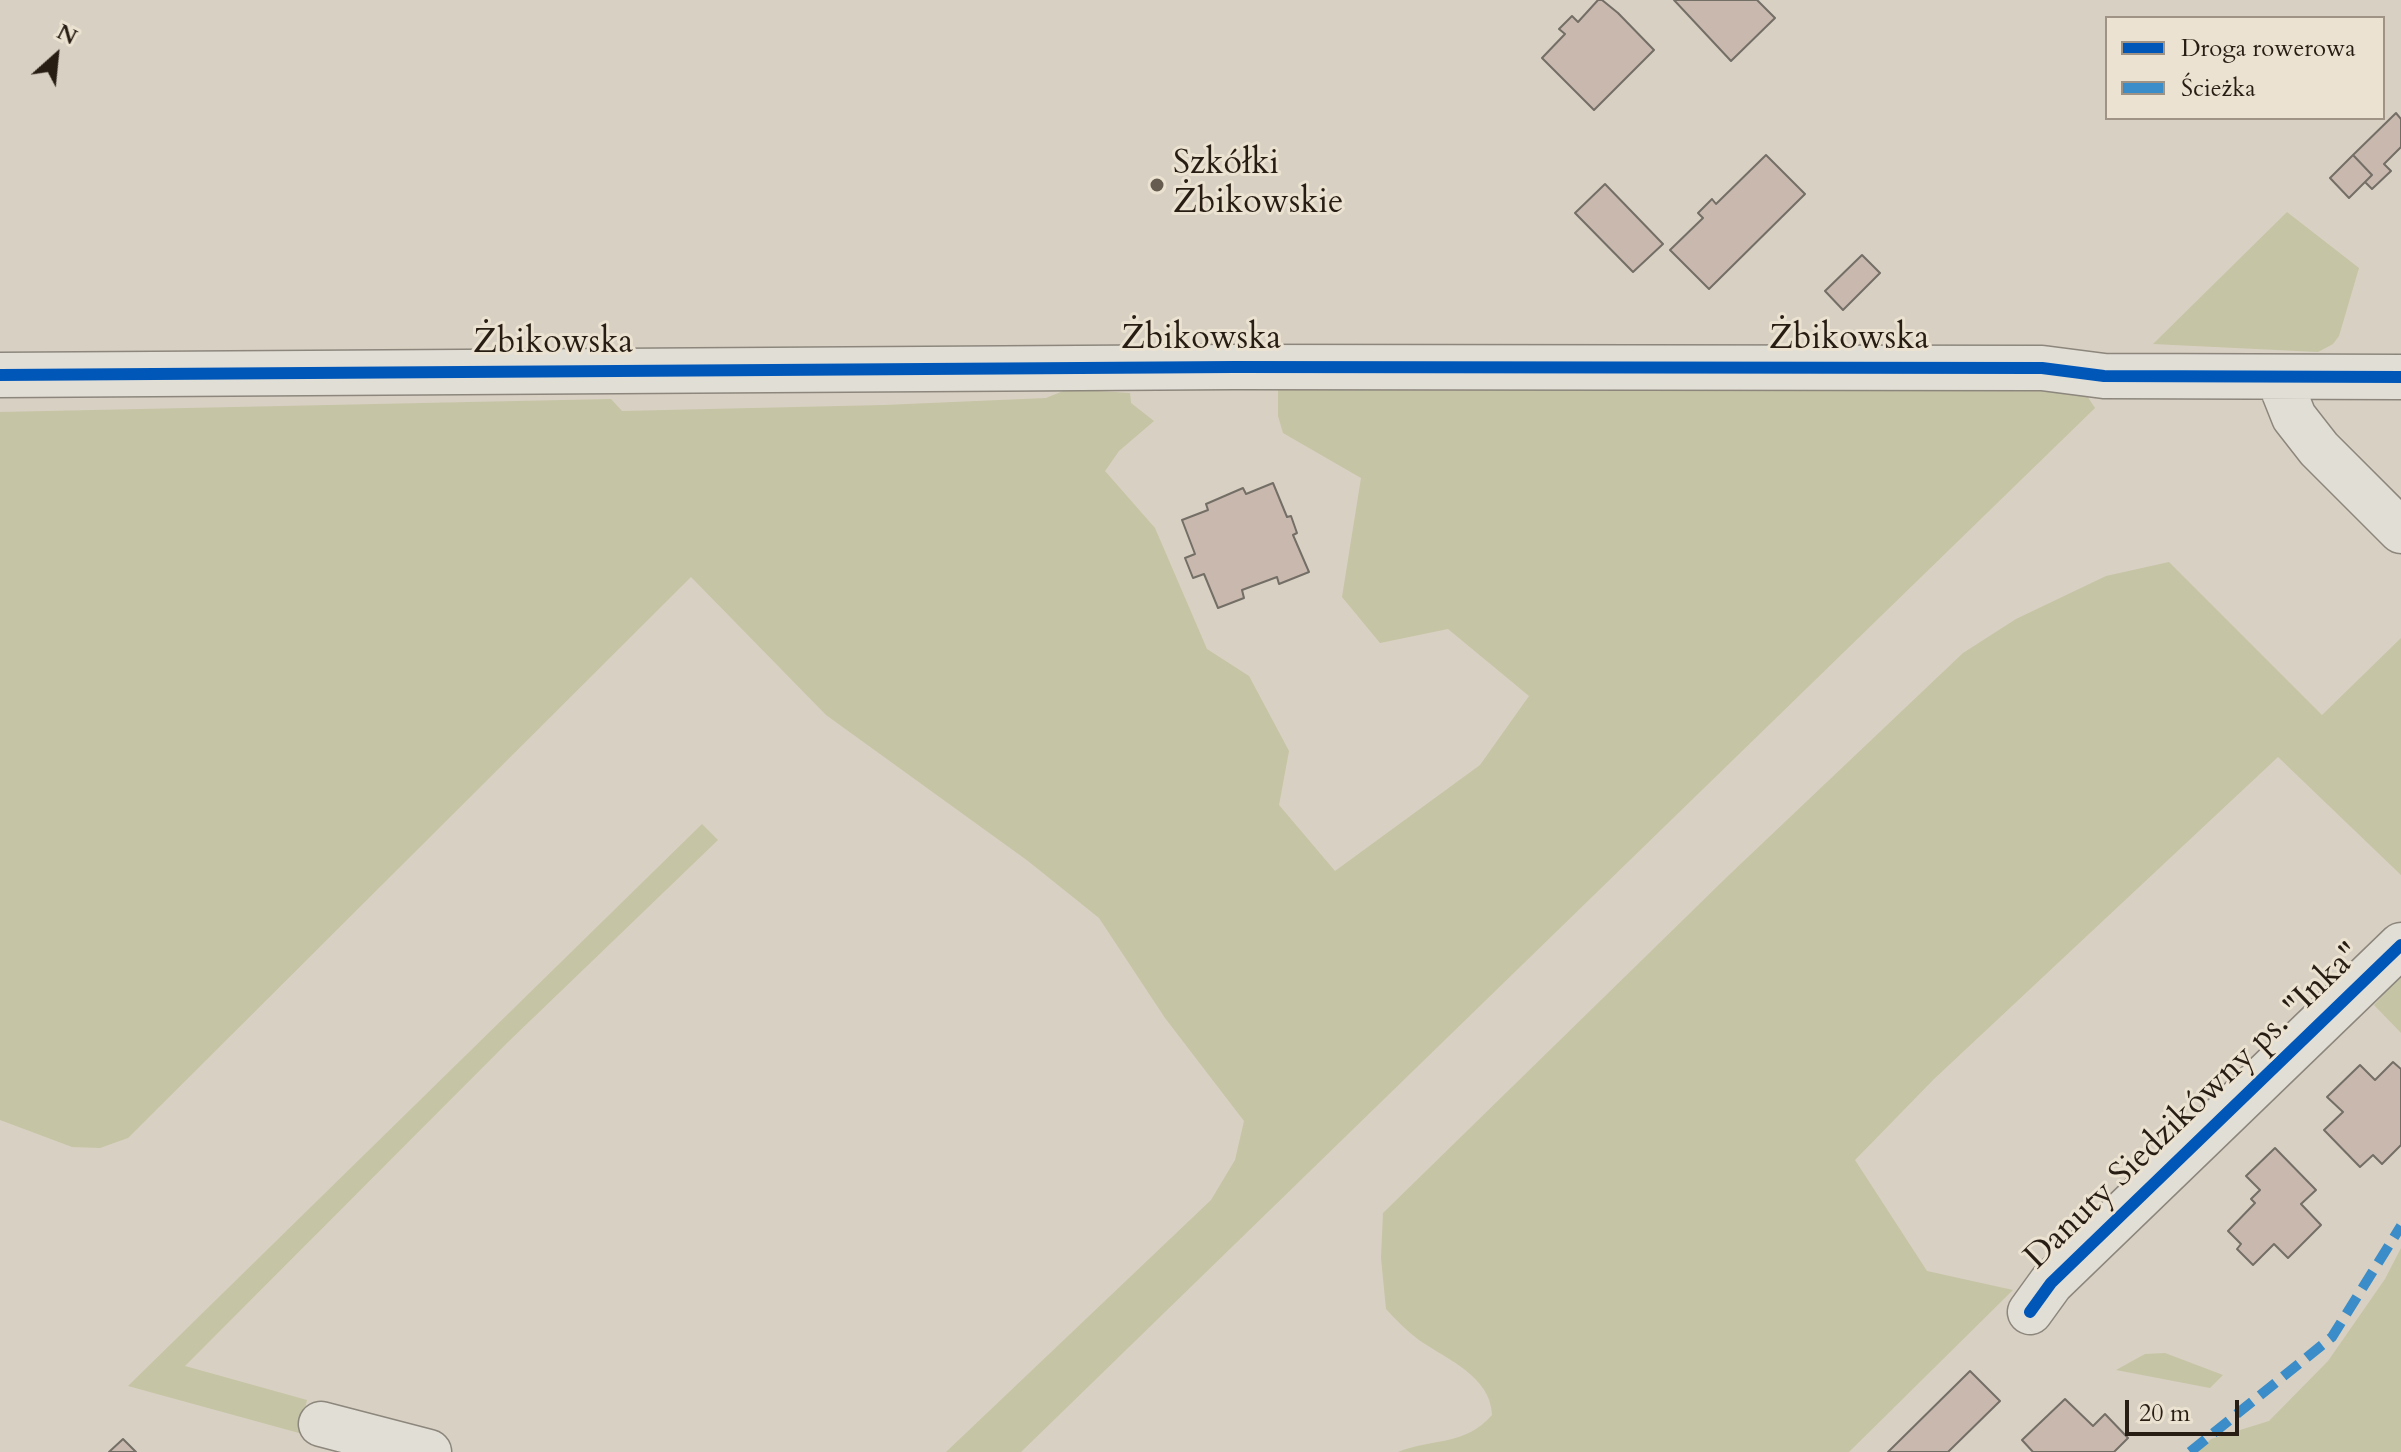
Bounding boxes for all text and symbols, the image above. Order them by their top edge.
north arrow [16,16,96,96]
legend [2105,16,2385,120]
text: N [52,17,82,52]
text: Droga rowerowa [2181,32,2356,65]
text: Ścieżka [2181,72,2256,105]
place label: Szkółki Żbikowskie [1173,145,1343,224]
marker: Szkółki Żbikowskie [1148,176,1166,194]
street label: Żbikowska [1121,320,1281,360]
street label: Żbikowska [1769,320,1929,360]
street label: Żbikowska [473,324,633,364]
street label: Danuty Siedzikówny ps. "Inka" [2017,935,2371,1279]
scale bar [2129,1384,2243,1434]
text: 20 m [2139,1397,2190,1430]

